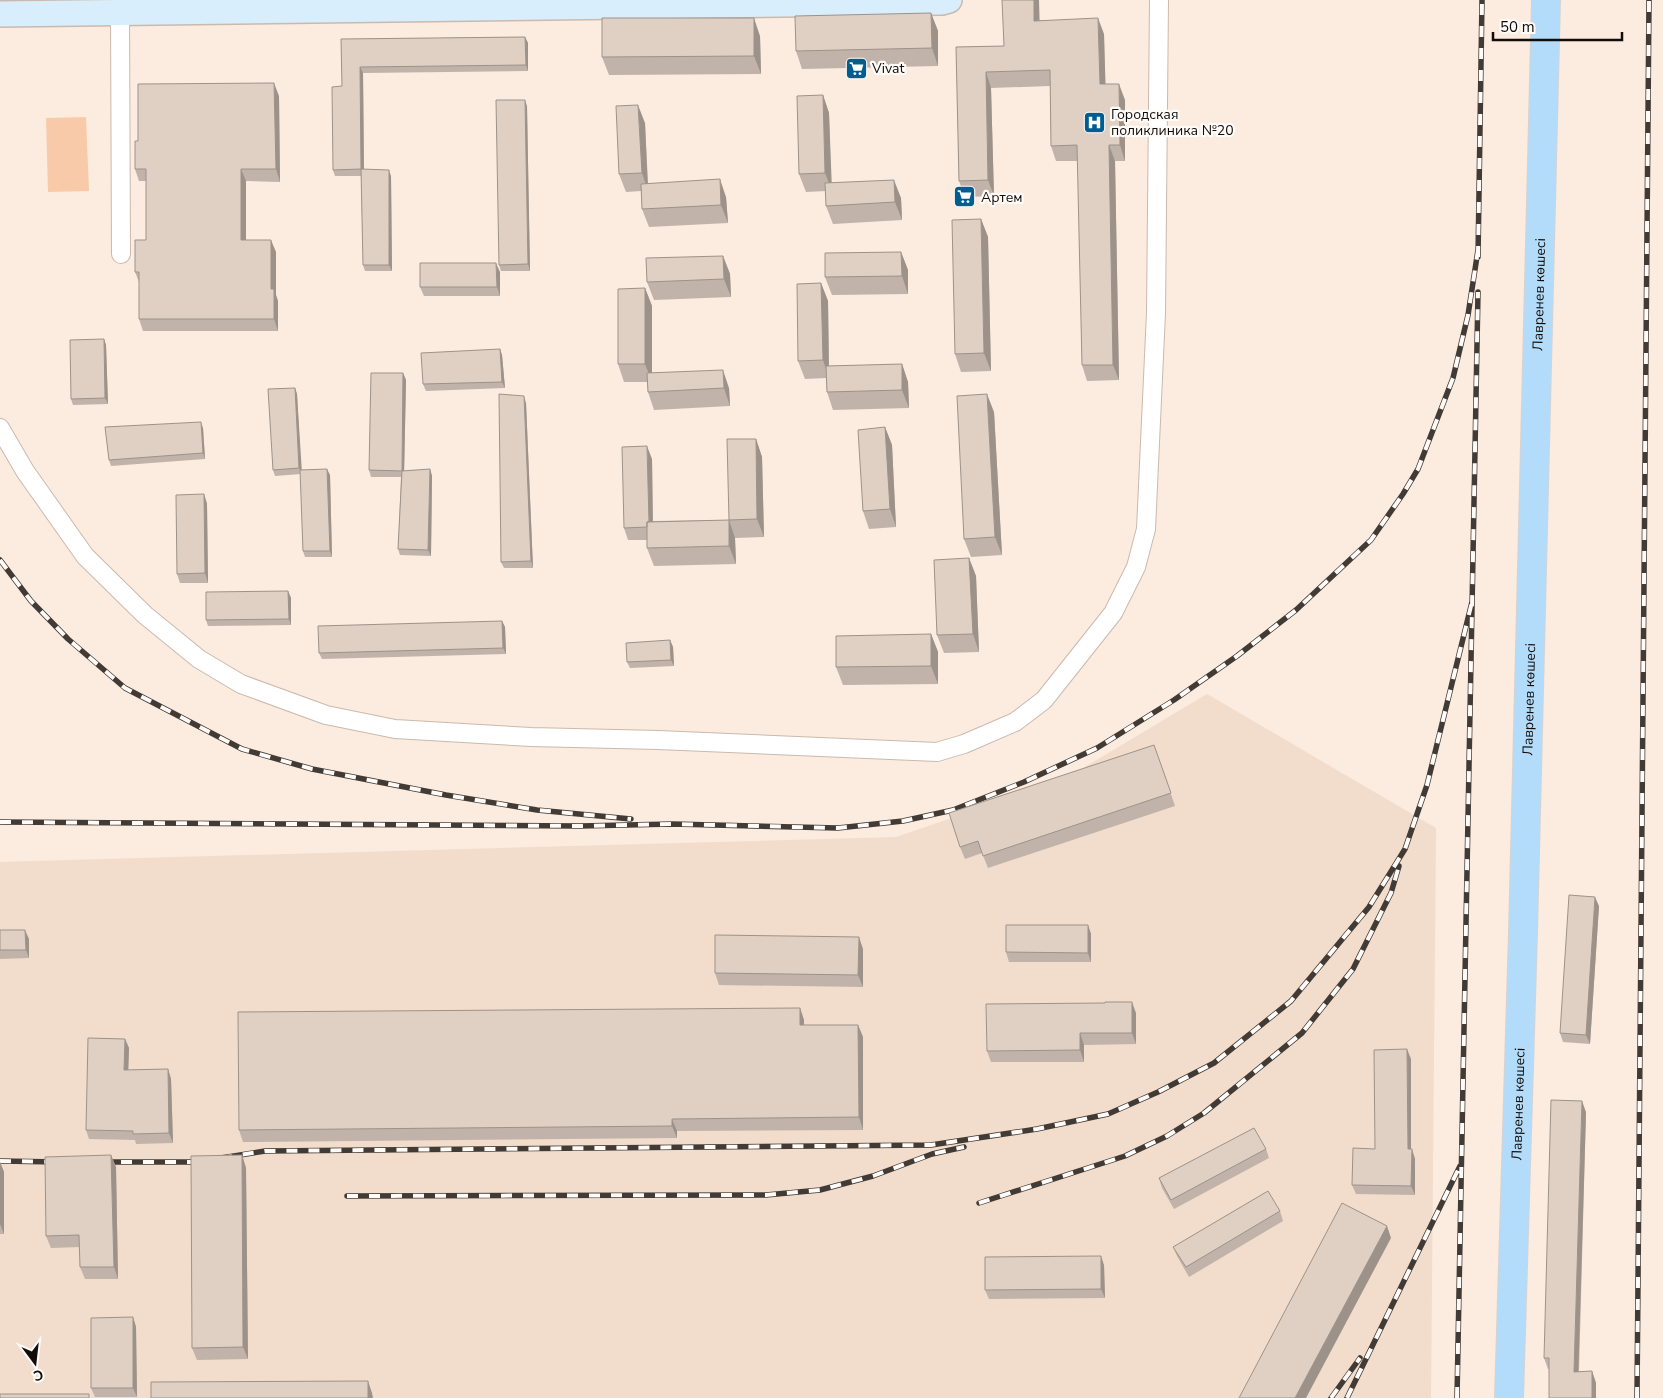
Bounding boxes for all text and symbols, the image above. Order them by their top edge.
scale bar [1493,10,1622,42]
text: 50 m [1500,17,1535,37]
supermarket icon: Vivat [844,56,868,80]
place label: Vivat [871,59,904,78]
place label: Городская поликлиника №20 [1111,105,1234,140]
hospital icon: Городская поликлиника №20 [1083,110,1107,134]
supermarket icon: Артем [953,185,977,209]
place label: Артем [981,188,1023,207]
street label: Лавренев көшесі [1528,238,1550,351]
street label: Лавренев көшесі [1518,643,1540,756]
street label: Лавренев көшесі [1507,1048,1529,1161]
north arrow [10,1338,60,1388]
text: С [31,1365,45,1386]

